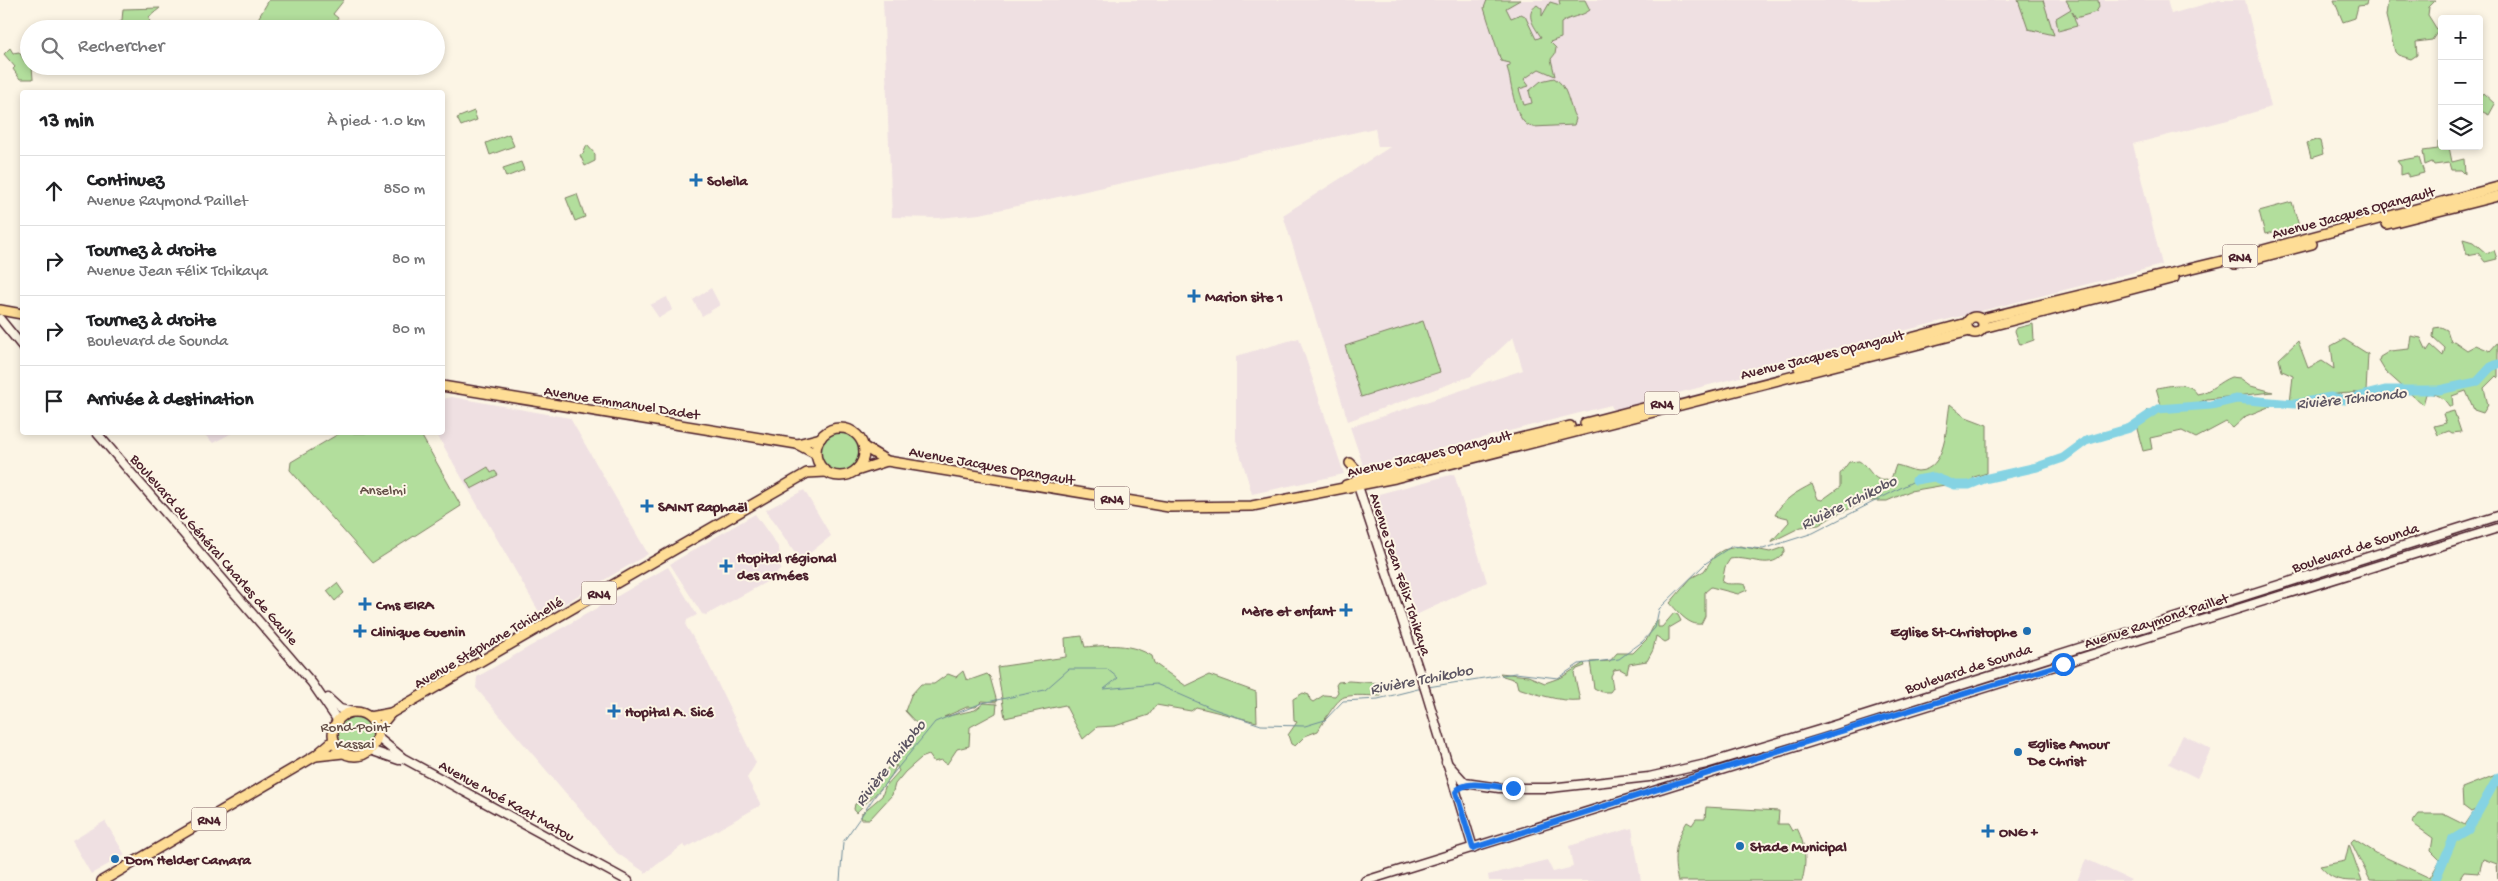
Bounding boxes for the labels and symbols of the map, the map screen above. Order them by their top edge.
marker: Soleila [689,173,703,187]
place label: Soleila [707,173,748,191]
street label: Avenue Jacques Opangault [2270,183,2439,244]
road number: RN4 [2222,245,2258,268]
marker: Marion site 1 [1187,289,1201,303]
place label: Marion site 1 [1205,289,1283,307]
street label: Avenue Jacques Opangault [1739,326,1908,385]
street label: Avenue Emmanuel Dadet [543,383,703,425]
water label: Rivière Tchicondo [2295,385,2408,416]
road number: RN4 [1644,392,1680,414]
street label: Avenue Jacques Opangault [1346,427,1515,483]
street label: Avenue Jacques Opangault [907,444,1078,491]
street label: Boulevard du Général Charles de Gaulle [125,450,302,650]
water label: Rivière Tchikobo [1799,472,1901,536]
park label: Anselmi [360,482,406,500]
road number: RN4 [1094,486,1130,509]
street label: Avenue Jean Félix Tchikaya [1364,491,1434,659]
marker: SAINT Raphaël [640,499,654,513]
place label: SAINT Raphaël [658,499,748,517]
street label: Boulevard de Sounda [2289,520,2422,578]
place label: Hopital régional des armées [737,550,837,585]
marker: Hopital régional des armées [719,559,733,573]
road number: RN4 [582,582,616,604]
street label: Avenue Raymond Paillet [2082,590,2233,654]
street label: Avenue Stéphane Tchichellé [411,594,567,694]
marker: Cms EIRA [358,597,372,611]
place label: Cms EIRA [375,597,435,615]
place label: Mère et enfant [1242,603,1337,621]
marker: Mère et enfant [1339,603,1353,617]
marker: Clinique Guenin [353,624,367,638]
place label: Clinique Guenin [370,624,466,642]
place label: Eglise St-Christophe [1891,624,2018,642]
marker: Eglise St-Christophe [2021,625,2033,637]
street label: Boulevard de Sounda [1902,641,2035,699]
route start [2052,653,2075,676]
water label: Rivière Tchikobo [1369,662,1475,701]
marker: Hopital A. Sicé [607,704,621,718]
place label: Hopital A. Sicé [625,704,715,722]
water label: Rivière Tchikobo [852,717,932,811]
park label: Rond-Point Kassai [321,719,391,754]
place label: Eglise Amour De Christ [2026,736,2111,771]
marker: Eglise Amour De Christ [2012,746,2024,758]
street label: Avenue Moé Kaat Matou [435,757,577,847]
route end [1502,777,1525,800]
road number: RN4 [192,808,226,831]
marker: ONG + [1981,824,1995,838]
place label: ONG + [1999,824,2039,842]
place label: Stade Municipal [1750,839,1847,857]
marker: Stade Municipal [1734,840,1746,852]
place label: Dom Helder Camara [123,852,252,870]
marker: Dom Helder Camara [109,853,121,865]

